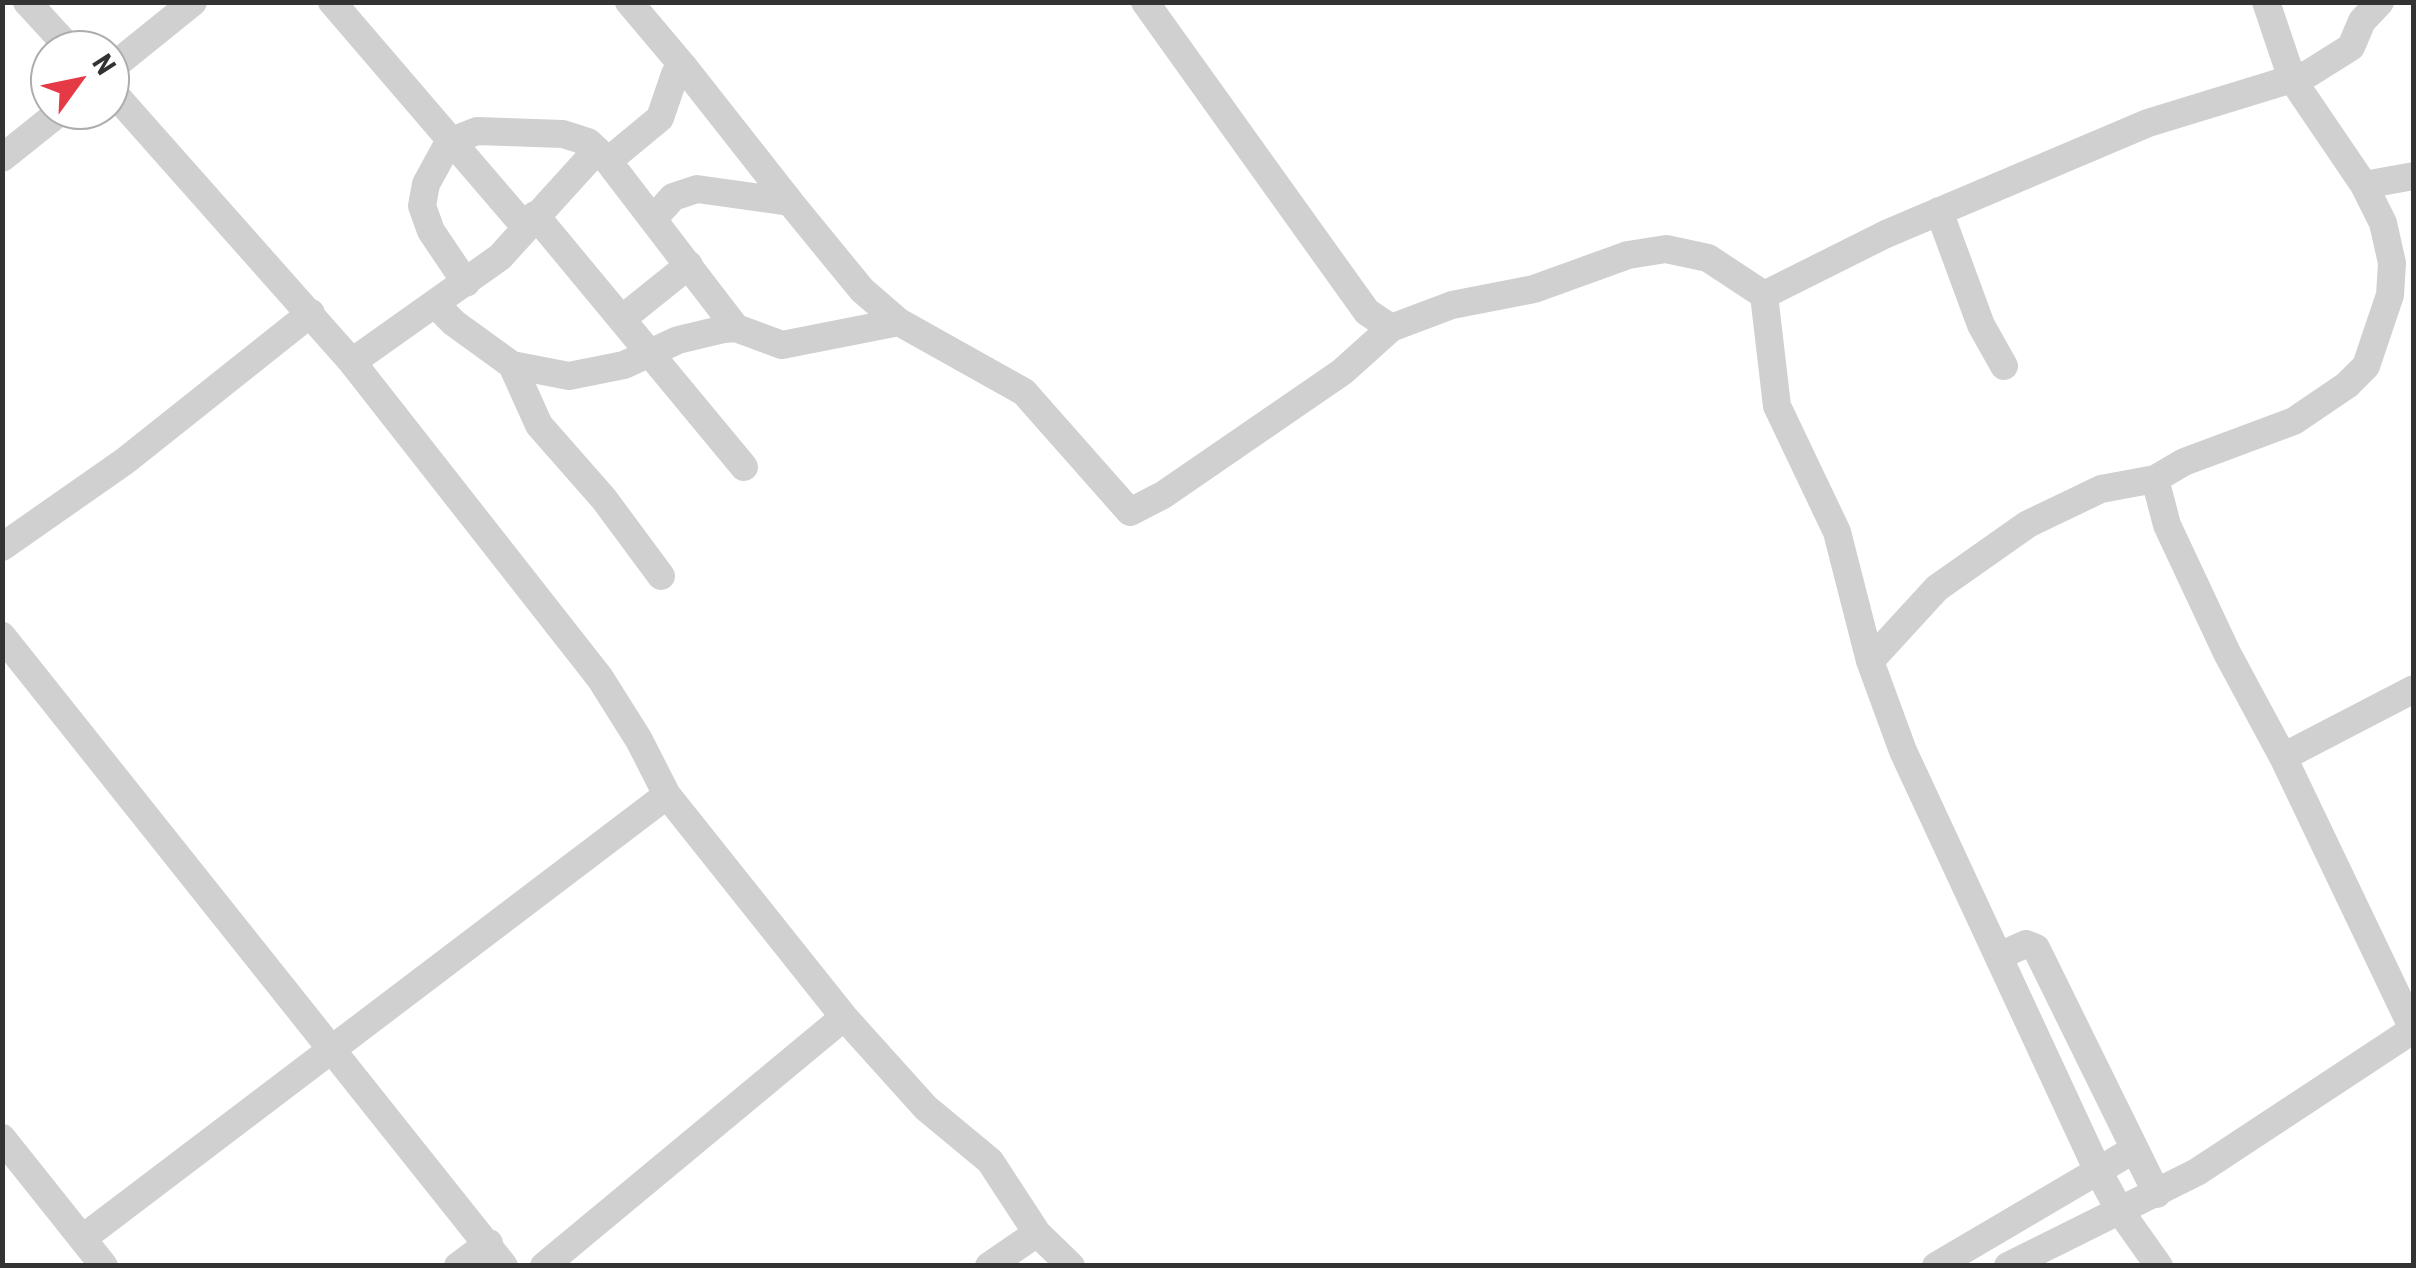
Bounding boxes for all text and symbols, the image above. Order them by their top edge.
north arrow [30,30,130,130]
text: N [85,48,122,81]

